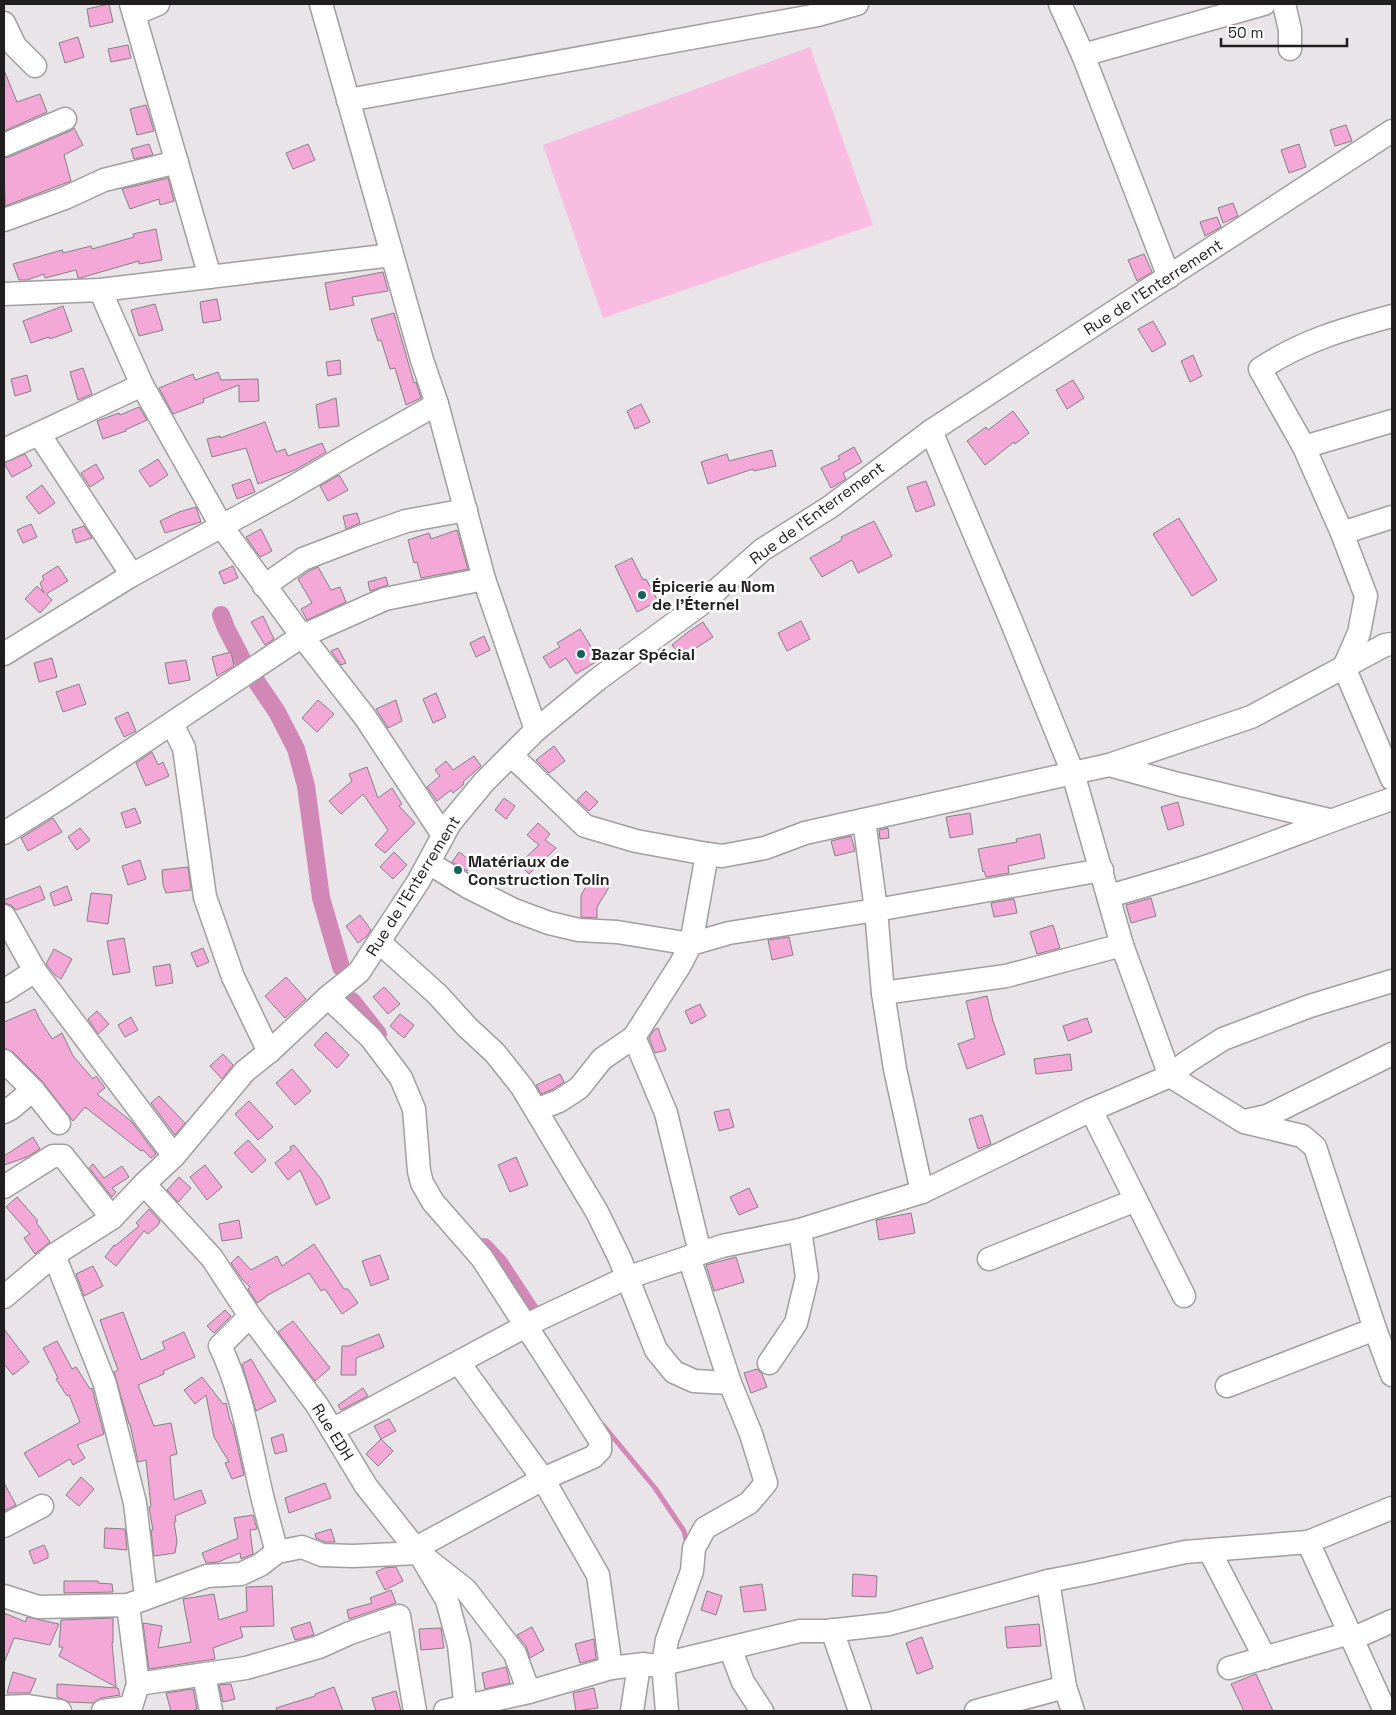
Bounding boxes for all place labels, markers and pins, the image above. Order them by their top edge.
place label: Épicerie au Nom de l'Éternel [652,576,775,615]
marker: Épicerie au Nom de l'Éternel [636,589,648,601]
place label: Bazar Spécial [591,644,695,665]
marker: Bazar Spécial [575,648,587,660]
place label: Matériaux de Construction Tolin [468,851,610,890]
marker: Matériaux de Construction Tolin [452,864,464,876]

